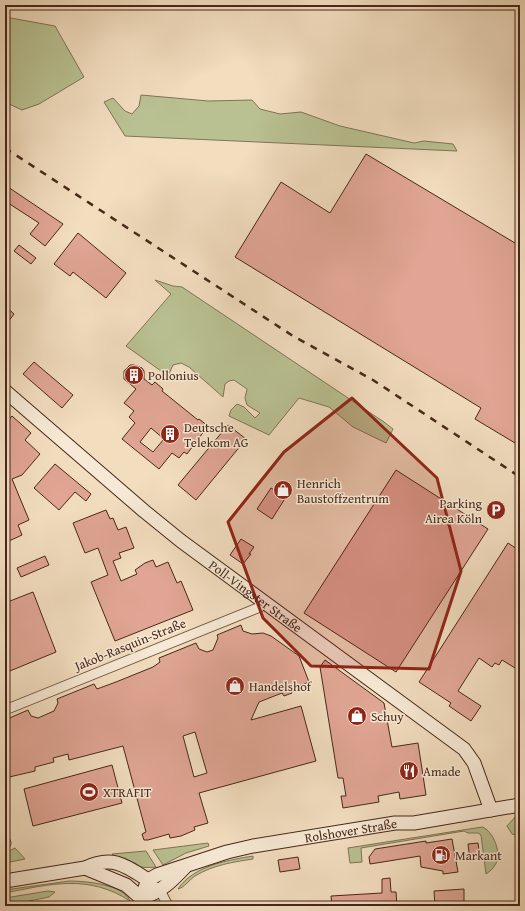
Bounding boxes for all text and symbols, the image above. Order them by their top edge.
building icon: Pollonius [123,364,145,386]
place label: Pollonius [148,366,199,385]
place label: Deutsche Telekom AG [184,418,249,452]
building icon: Deutsche Telekom AG [159,423,181,445]
place label: Henrich Baustoffzentrum [297,474,389,508]
shop icon: Henrich Baustoffzentrum [272,479,294,501]
place label: Parking Airea Köln [425,494,483,528]
parking icon: Parking Airea Köln [485,499,507,521]
street label: Poll-Vingster Straße [205,556,306,637]
street label: Jakob-Rasquin-Straße [70,613,189,676]
shop icon: Handelshof [224,675,246,697]
place label: Handelshof [249,677,313,696]
shop icon: Schuy [346,705,368,727]
place label: Schuy [371,707,404,726]
restaurant icon: Amade [398,760,420,782]
place label: Amade [423,762,461,781]
sports icon: XTRAFIT [78,781,100,803]
place label: XTRAFIT [103,783,152,802]
street label: Rolshover Straße [303,814,398,847]
fuel station icon: Markant [430,844,452,866]
place label: Markant [455,846,502,865]

